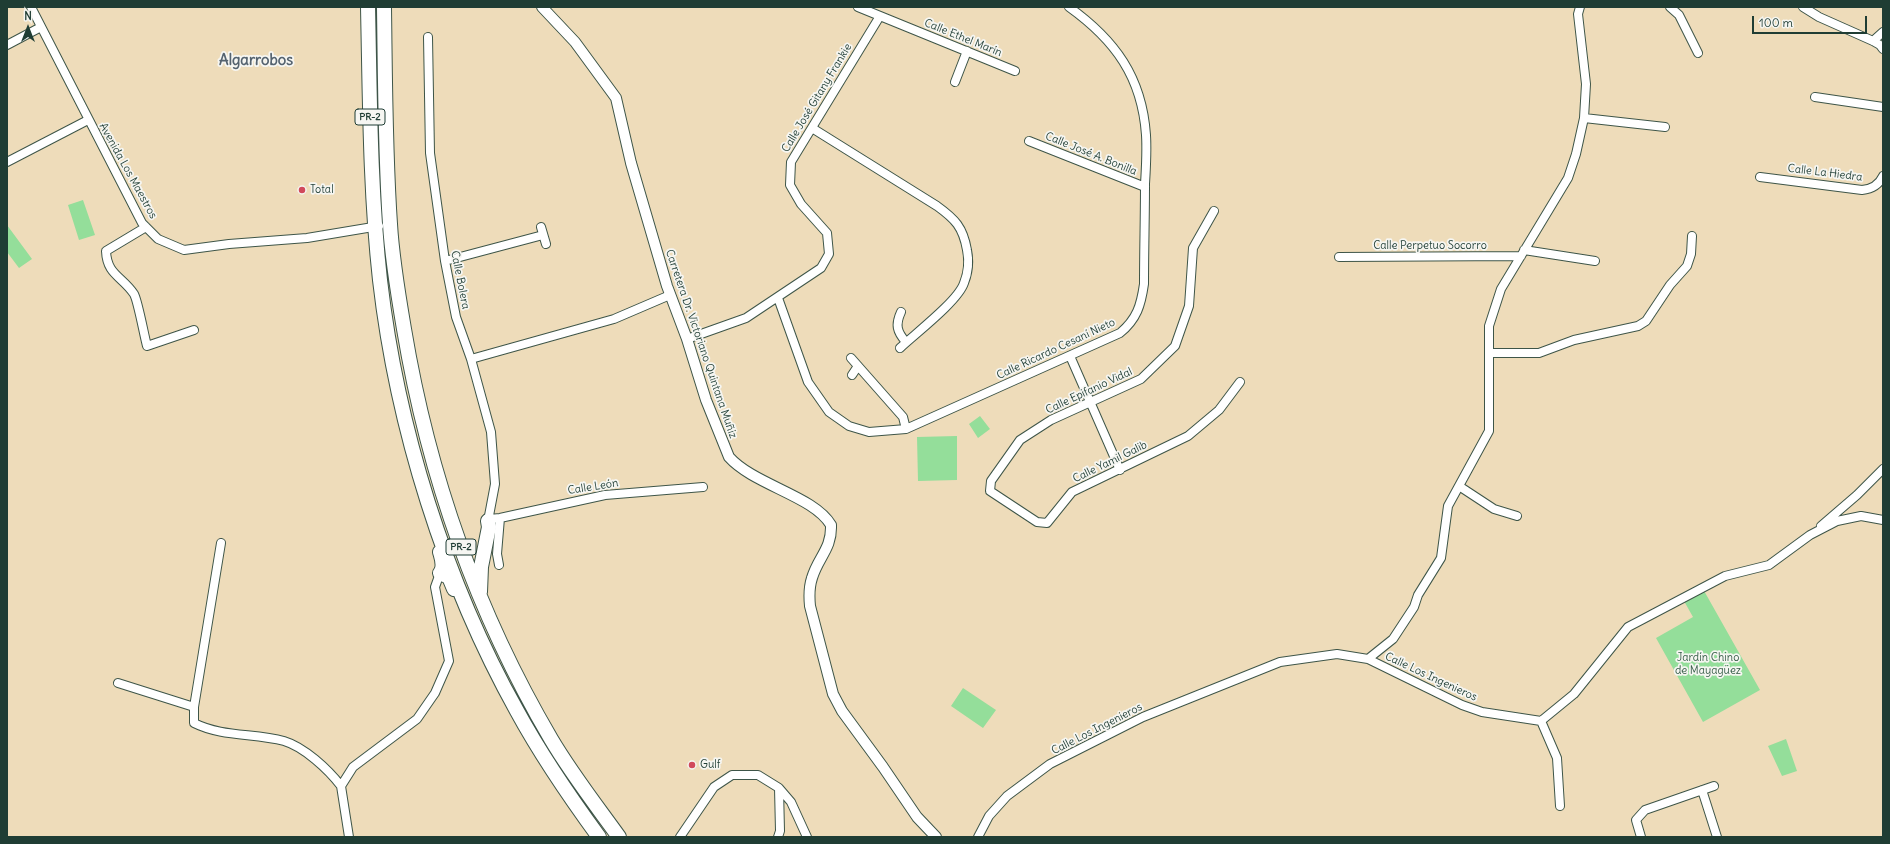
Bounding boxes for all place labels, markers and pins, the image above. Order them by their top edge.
place label: Total [310,183,334,197]
marker: Total [297,185,307,195]
place label: Gulf [700,758,720,772]
marker: Gulf [687,760,697,770]

